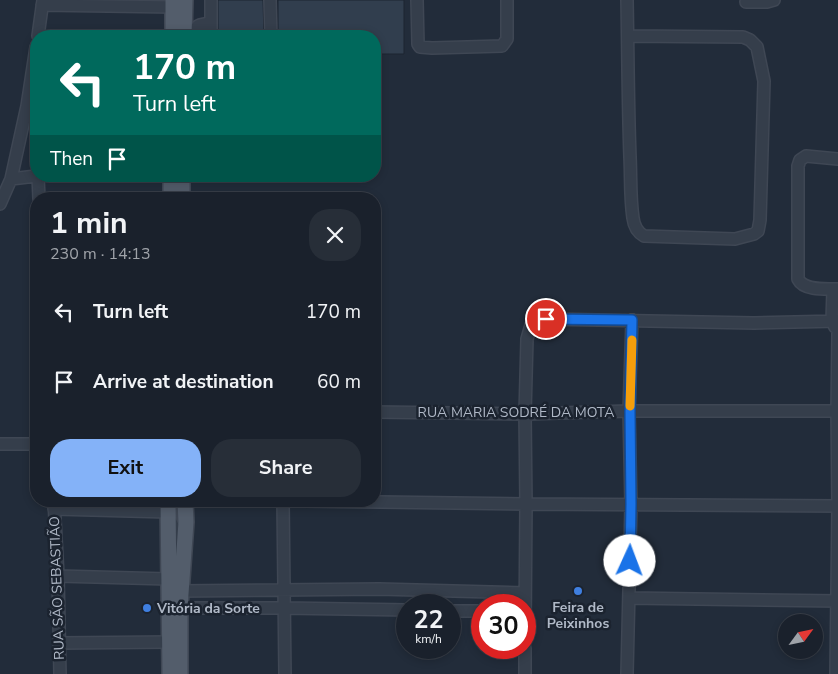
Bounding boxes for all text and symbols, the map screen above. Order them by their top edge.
text: 170 m [133,44,236,91]
icon: left [50,50,115,115]
text: Turn left [133,89,216,119]
icon: arrive [103,145,131,173]
text: Then [50,146,93,172]
text: 1 min [50,203,128,244]
button: close [309,209,361,261]
text: 230 m · 14:13 [50,243,151,265]
icon: left [50,298,78,326]
pin [525,298,567,340]
text: Turn left [93,299,168,325]
text: 170 m [306,299,361,325]
icon: arrive [532,305,560,333]
icon: arrive [50,368,78,396]
text: Arrive at destination [93,369,274,395]
text: 60 m [317,369,361,395]
street label: RUA MARIA SODRÉ DA MOTA [418,403,614,422]
button: Exit [50,439,201,497]
button: Share [211,439,361,497]
street label: RUA SÃO SEBASTIÃO [45,516,69,660]
position arrow [603,534,655,586]
marker: Feira de Peixinhos [572,585,584,597]
speed limit sign: 30 [471,594,536,659]
place label: Feira de Peixinhos [547,598,609,633]
place label: Vitória da Sorte [156,599,260,618]
marker: Vitória da Sorte [141,602,153,614]
text: 22 [413,603,444,637]
north arrow [778,614,822,659]
map controls [778,614,823,659]
text: km/h [415,631,442,647]

